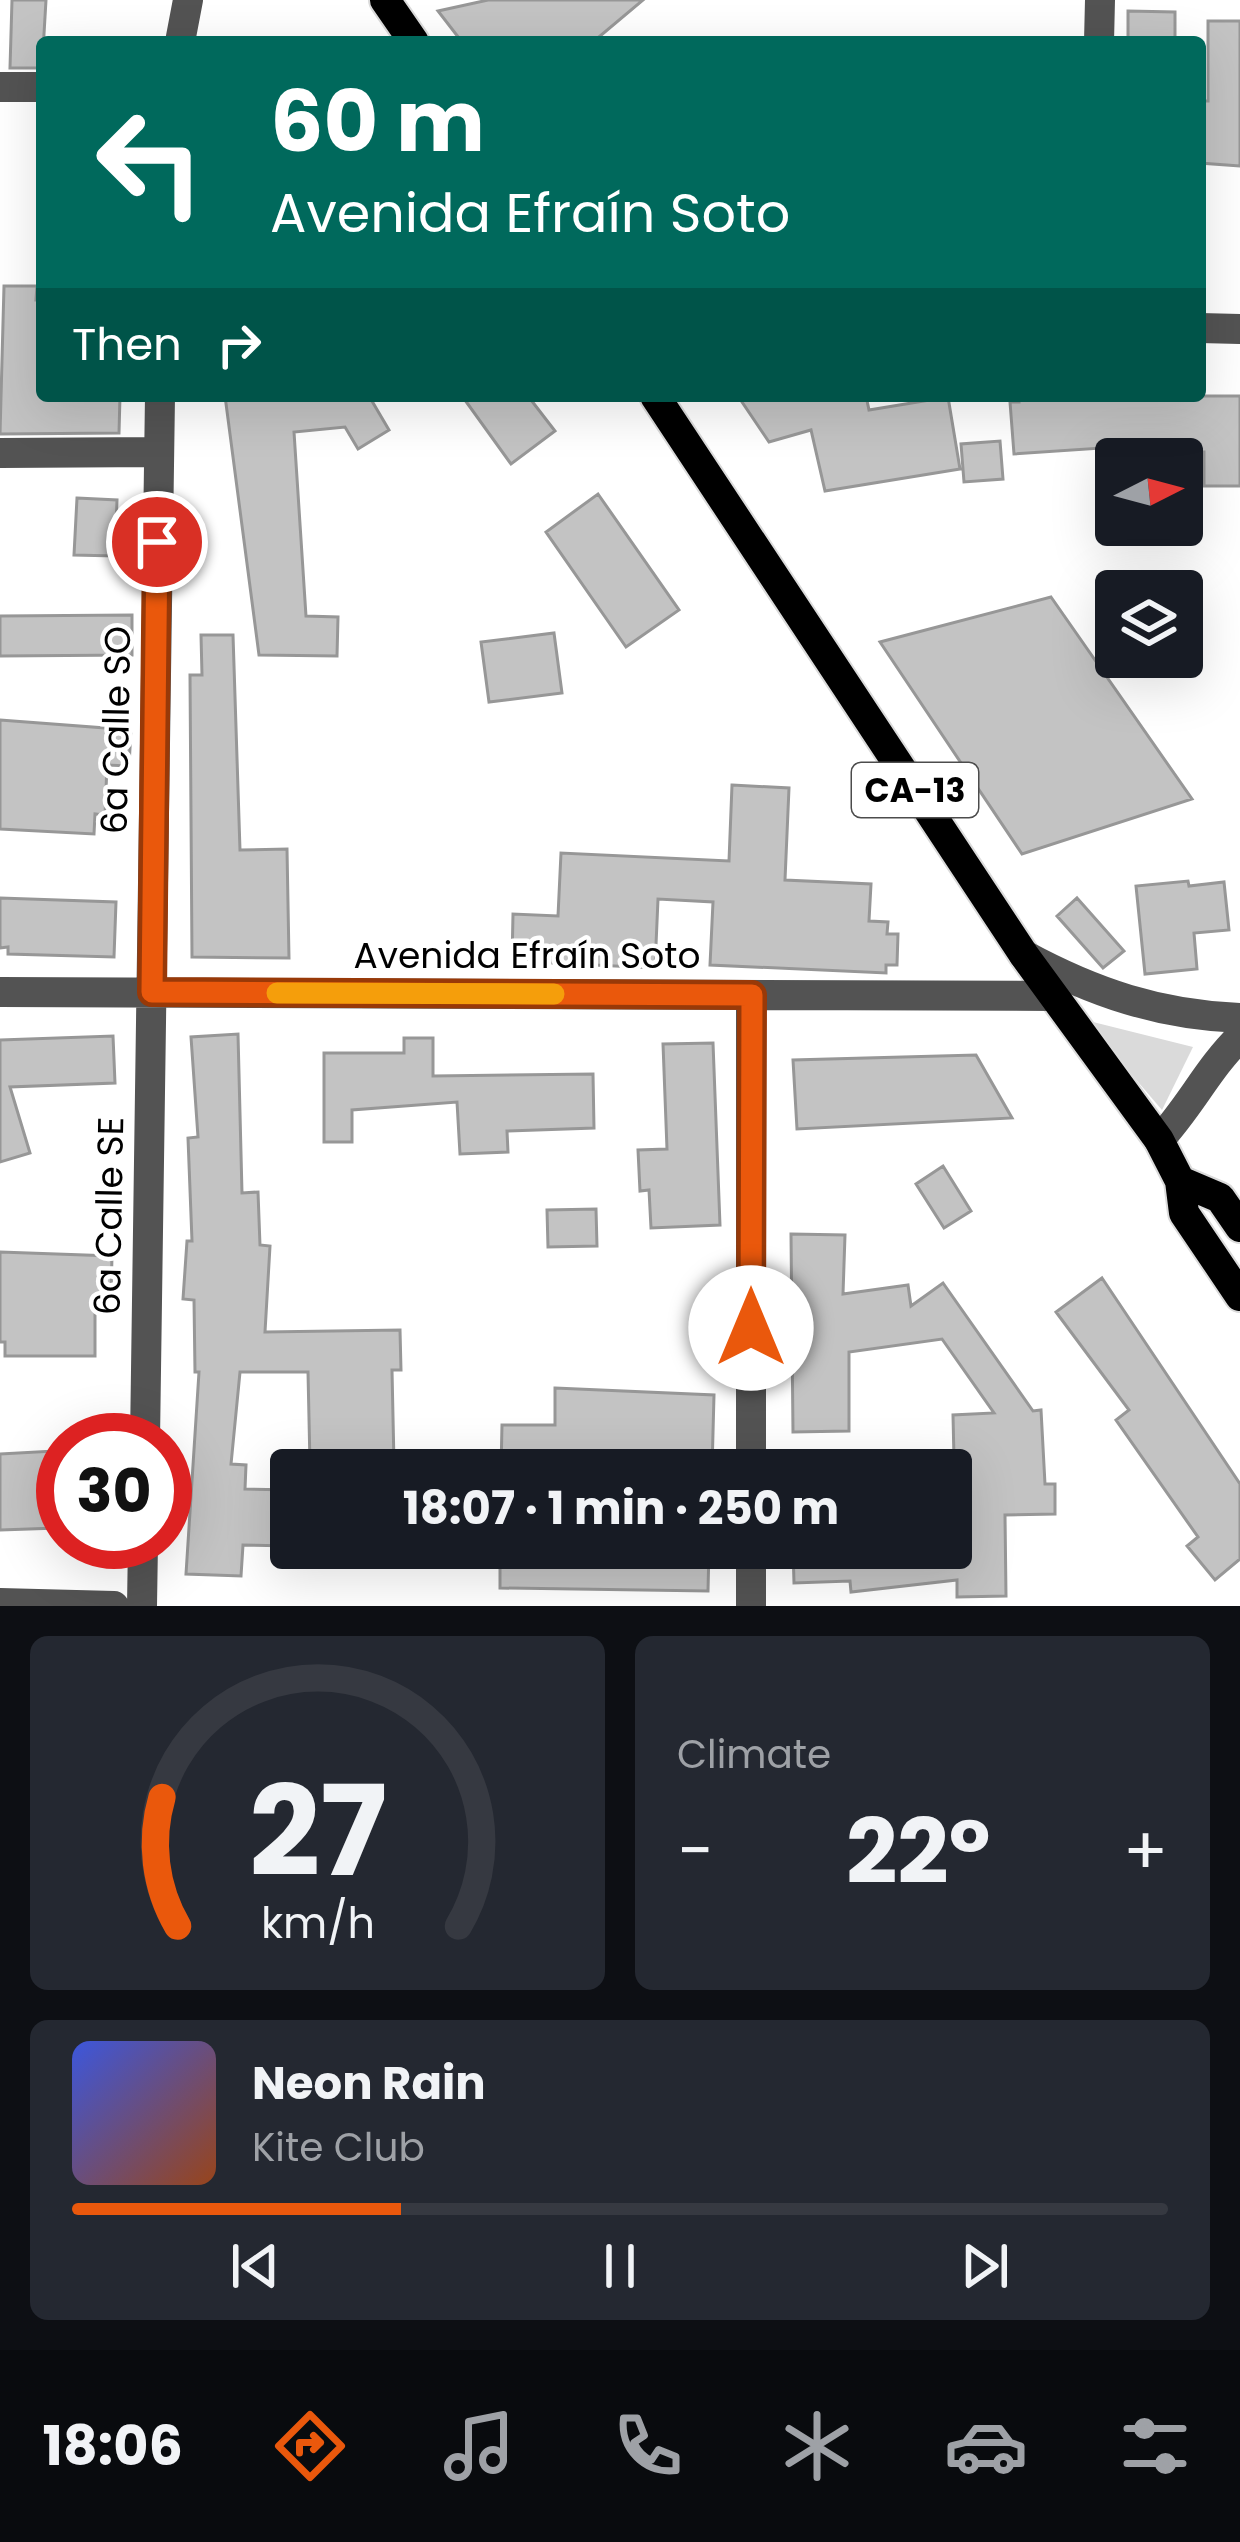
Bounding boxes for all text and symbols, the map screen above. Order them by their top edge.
text: 60 m [270,63,485,180]
icon: left [72,84,228,240]
text: Avenida Efraín Soto [270,175,790,251]
icon: right [206,312,272,378]
text: Then [72,313,182,376]
north arrow [1095,438,1203,546]
map controls [1095,438,1203,678]
pin [106,491,208,593]
icon: arrive [124,509,190,575]
button: layers [1095,570,1203,678]
street label: 6a Calle SO [89,626,143,834]
road number: CA-13 [852,763,978,817]
street label: Avenida Efraín Soto [354,930,700,981]
street label: 6a Calle SE [82,1116,136,1316]
position arrow [688,1265,814,1391]
speed limit sign: 30 [36,1413,192,1569]
text: 18:07 · 1 min · 250 m [403,1477,839,1540]
text: Climate [677,1727,831,1782]
text: 27 [248,1744,387,1919]
text: 22° [846,1788,990,1915]
text: − [677,1805,713,1897]
text: + [1123,1805,1168,1897]
text: km/h [260,1893,375,1953]
text: Neon Rain [252,2052,486,2115]
text: Kite Club [252,2120,425,2175]
icon: previous [222,2233,288,2299]
icon: pause [587,2233,653,2299]
icon: next [952,2233,1018,2299]
icon: directions [268,2404,352,2488]
icon: music [437,2404,521,2488]
icon: phone [606,2404,690,2488]
icon: climate [775,2404,859,2488]
icon: car [944,2404,1028,2488]
icon: filters [1113,2404,1197,2488]
text: 18:06 [43,2408,183,2484]

